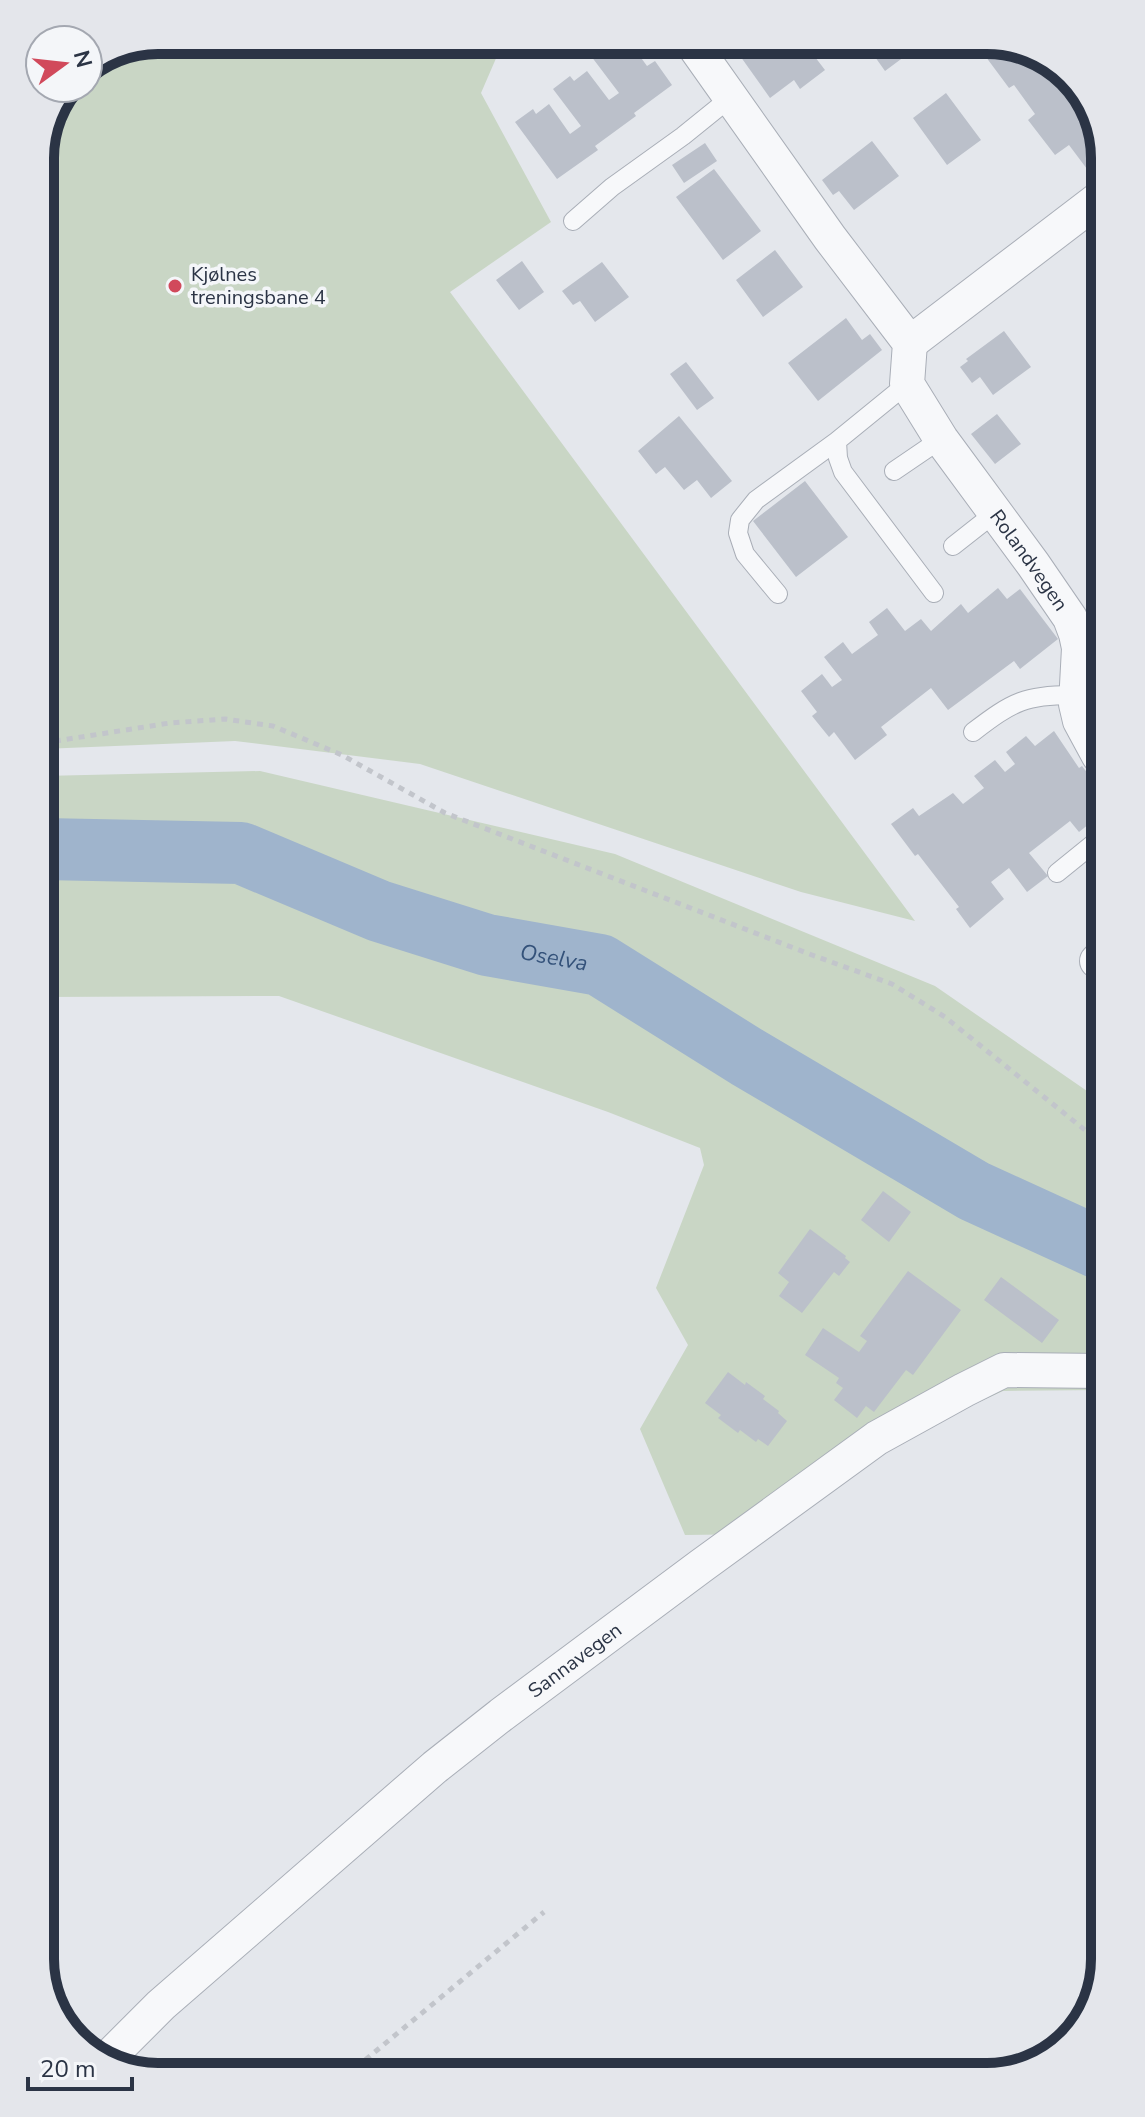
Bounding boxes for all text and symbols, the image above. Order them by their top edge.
north arrow [24,24,104,104]
text: N [66,47,99,71]
place label: Kjølnes treningsbane 4 [191,261,326,311]
marker: Kjølnes treningsbane 4 [166,277,184,295]
street label: Rolandvegen [983,504,1074,616]
water label: Oselva [518,937,590,979]
street label: Sannavegen [522,1617,627,1704]
scale bar [28,2041,132,2091]
text: 20 m [40,2053,96,2085]

